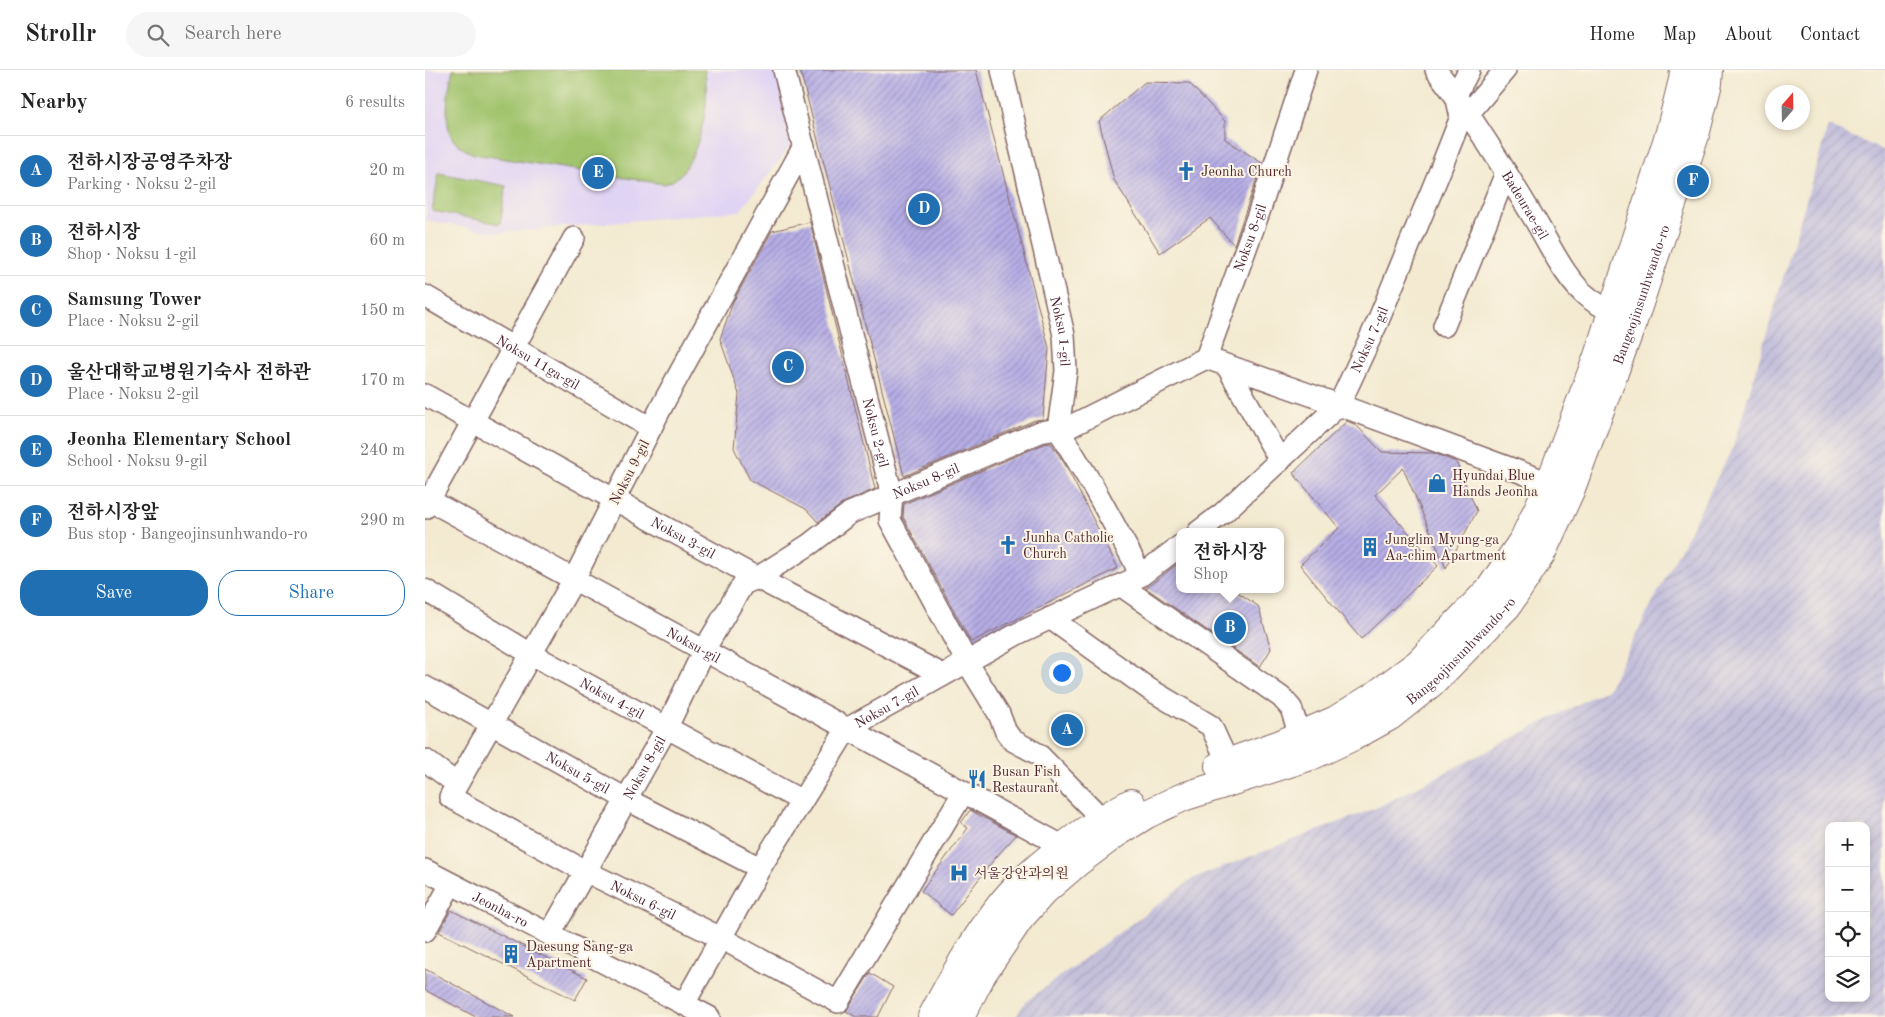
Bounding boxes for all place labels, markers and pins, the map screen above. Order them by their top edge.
pin: E [582,154,614,192]
church icon: Jeonha Church [1175,160,1197,182]
pin: F [1677,162,1709,200]
place label: Jeonha Church [1201,165,1292,179]
pin: D [908,190,940,228]
pin: C [772,348,804,386]
place label: Hyundai Blue Hands Jeonha [1452,469,1538,499]
shop icon: Hyundai Blue Hands Jeonha [1426,472,1448,494]
place label: Junha Catholic Church [1023,531,1113,561]
place label: Junglim Myung-ga Aa-chim Apartment [1385,533,1506,563]
church icon: Junha Catholic Church [997,534,1019,556]
building icon: Junglim Myung-ga Aa-chim Apartment [1359,536,1381,558]
pin: B [1214,609,1246,647]
pin: A [1051,711,1083,749]
place label: Busan Fish Restaurant [992,765,1061,795]
restaurant icon: Busan Fish Restaurant [966,768,988,790]
hospital icon: 서울강안과의원 [948,862,970,884]
place label: 서울강안과의원 [974,866,1069,881]
place label: Daesung Sang-ga Apartment [526,940,633,970]
building icon: Daesung Sang-ga Apartment [500,943,522,965]

